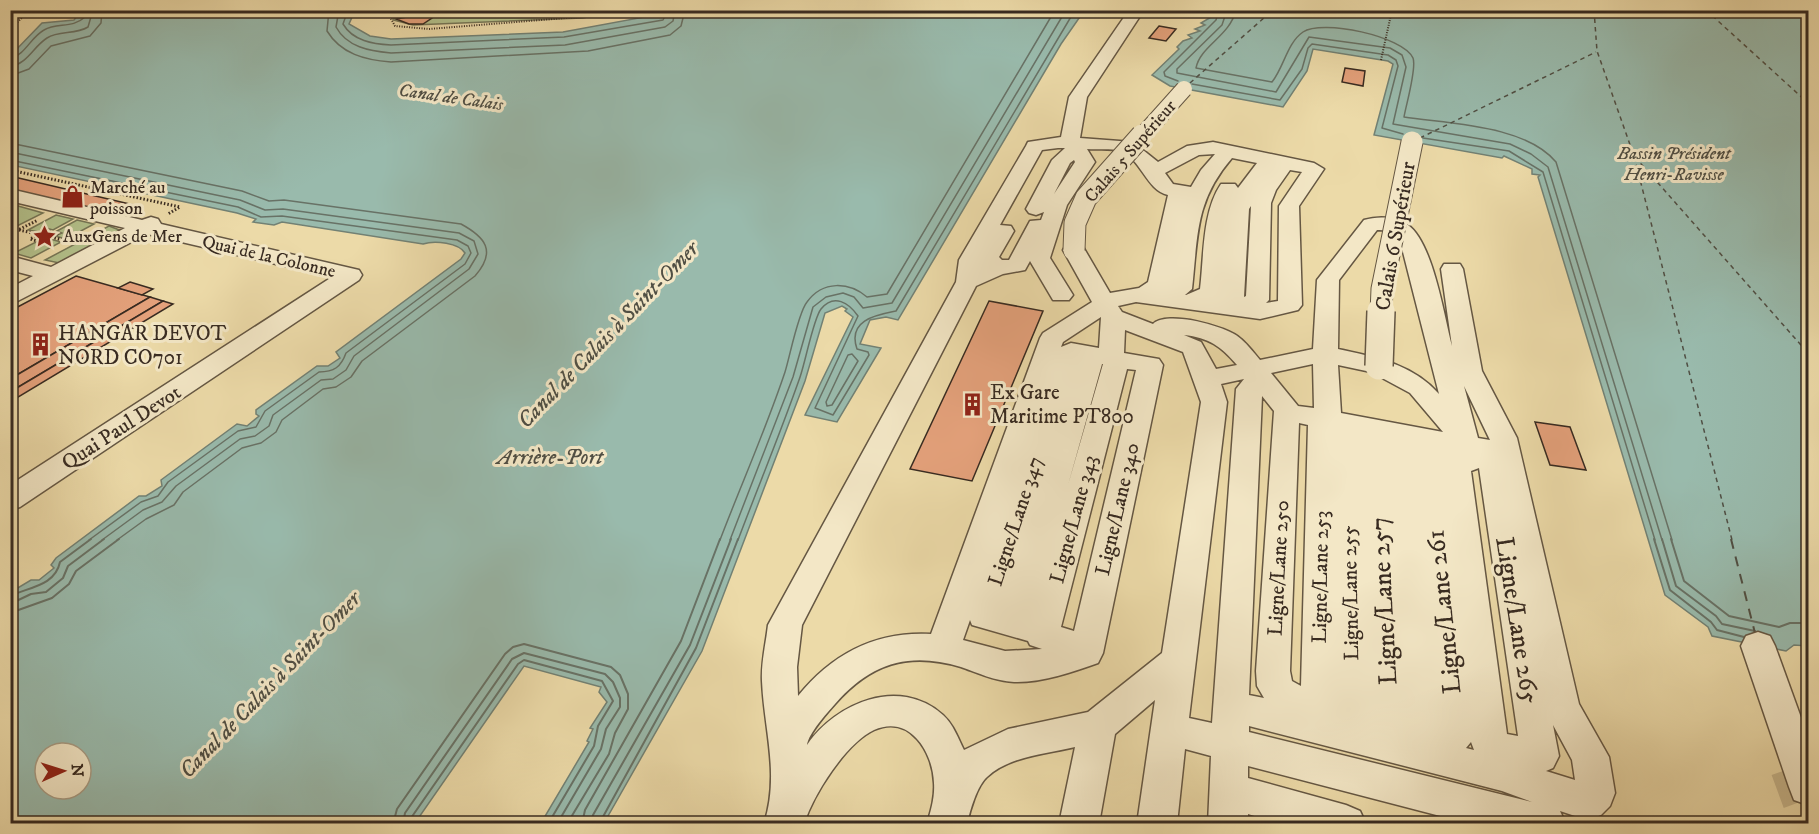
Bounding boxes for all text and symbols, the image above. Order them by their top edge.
water label: Canal de Calais [397,80,505,116]
street label: Calais 5 Supérieur [1080,96,1181,207]
water label: Bassin Président Henri-Ravisse [1616,143,1732,186]
street label: Calais 6 Supérieur [1370,160,1422,313]
place label: Marché au poisson [89,177,166,220]
shop icon: Marché au poisson [59,184,85,210]
place icon: AuxGens de Mer [32,223,58,249]
place label: AuxGens de Mer [63,226,182,248]
street label: Quai de la Colonne [200,231,338,283]
water label: Canal de Calais à Saint-Omer [512,234,706,434]
place label: HANGAR DEVOT NORD CO701 [58,321,227,371]
building icon: HANGAR DEVOT NORD CO701 [27,332,53,358]
street label: Quai Paul Devot [57,379,186,476]
place label: Ex Gare Maritime PT800 [990,380,1134,430]
building icon: Ex Gare Maritime PT800 [959,391,985,417]
street label: Ligne/Lane 340 [1090,440,1146,578]
water label: Arrière-Port [494,444,604,471]
street label: Ligne/Lane 343 [1044,452,1104,586]
street label: Ligne/Lane 347 [983,453,1049,589]
street label: Ligne/Lane 250 [1262,499,1296,637]
street label: Ligne/Lane 253 [1307,510,1335,644]
street label: Ligne/Lane 257 [1364,516,1405,686]
street label: Ligne/Lane 255 [1337,525,1365,661]
street label: Ligne/Lane 261 [1419,528,1470,696]
street label: Ligne/Lane 265 [1487,535,1546,706]
water label: Canal de Calais à Saint-Omer [174,584,368,784]
north arrow [33,741,93,801]
text: N [67,763,87,777]

